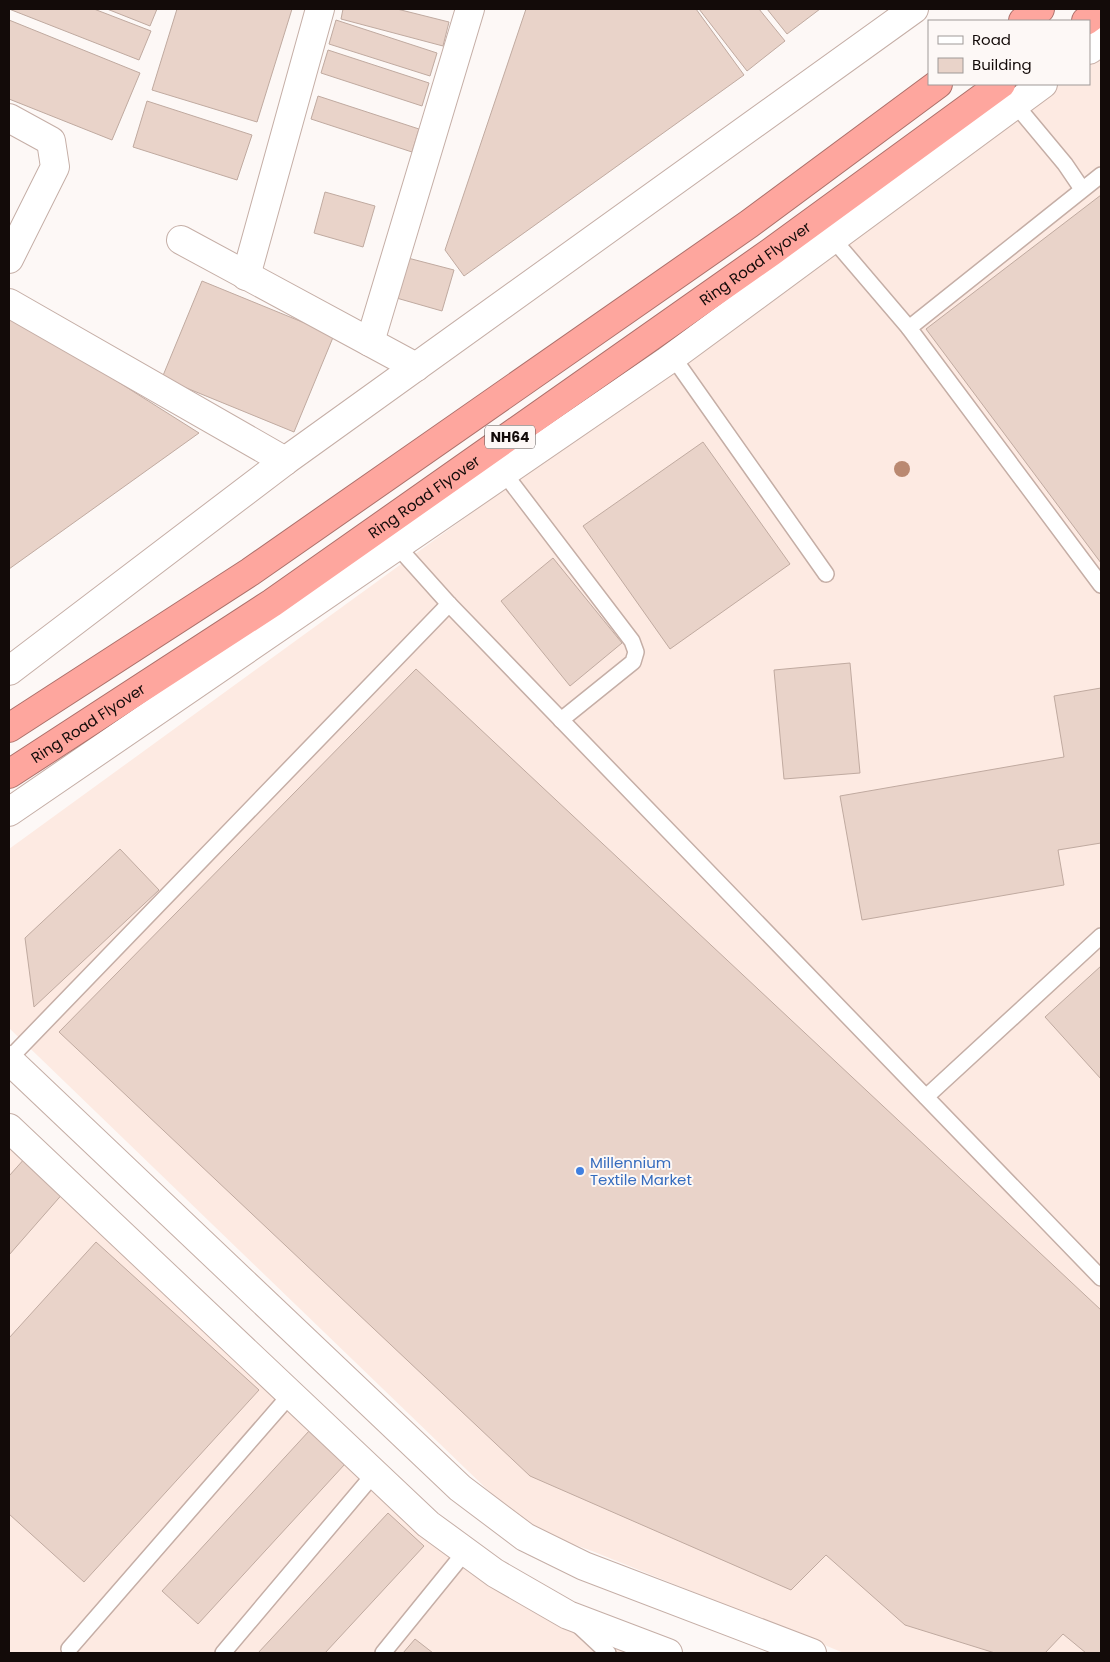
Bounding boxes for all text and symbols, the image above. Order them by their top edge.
legend [928,20,1090,85]
text: Road [972,29,1011,50]
text: Building [972,54,1032,75]
street label: Ring Road Flyover [695,216,815,310]
road number: NH64 [485,426,535,448]
street label: Ring Road Flyover [363,450,484,543]
street label: Ring Road Flyover [27,678,149,768]
place label: Millennium Textile Market [590,1152,692,1190]
marker: Millennium Textile Market [574,1165,586,1177]

